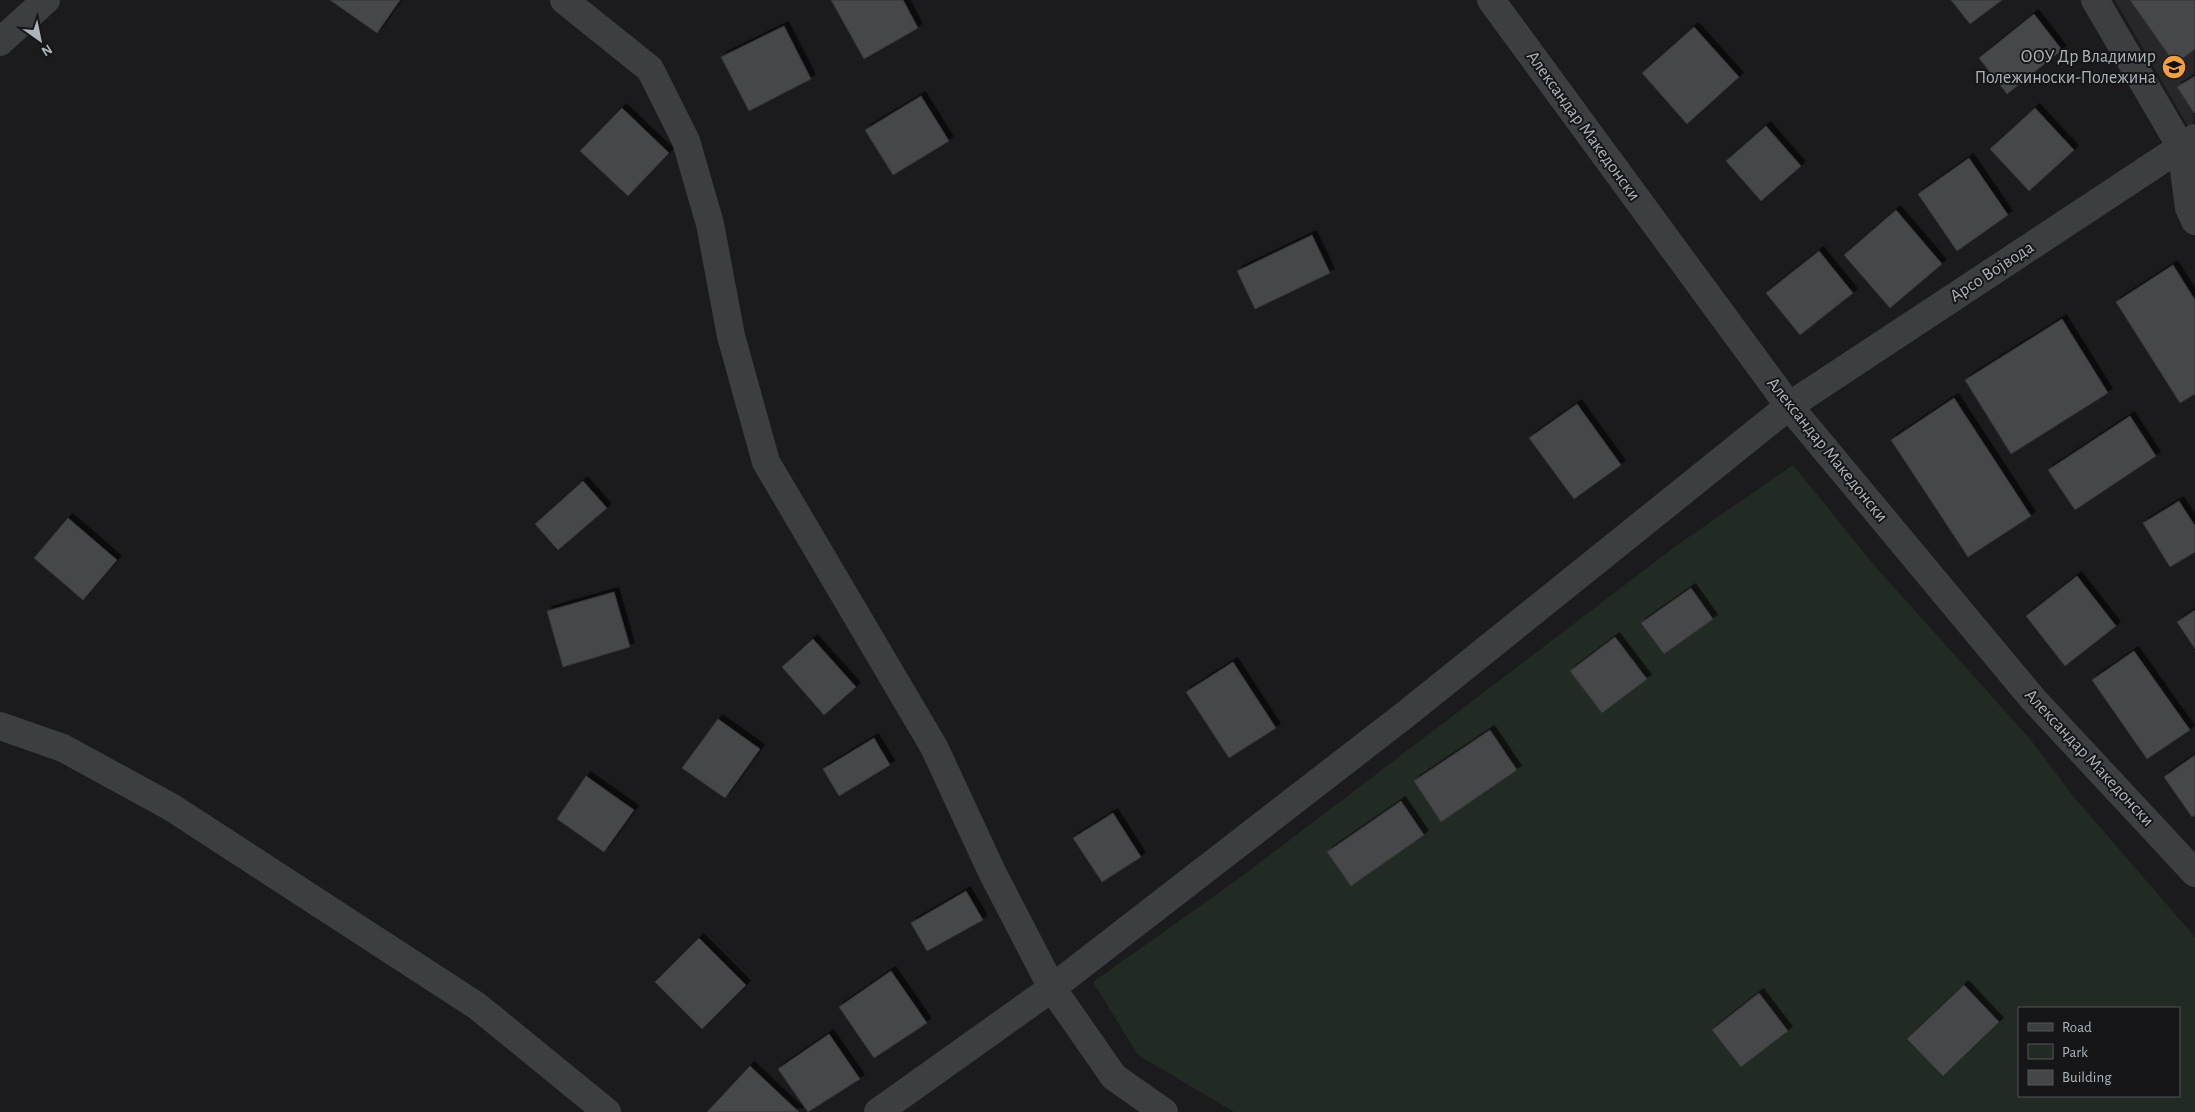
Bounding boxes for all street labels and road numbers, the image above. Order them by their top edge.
street label: Александар Македонски [1523,48,1643,204]
street label: Арсо Војвода [1947,238,2037,306]
street label: Александар Македонски [1763,374,1891,526]
street label: Александар Македонски [2021,686,2157,830]

